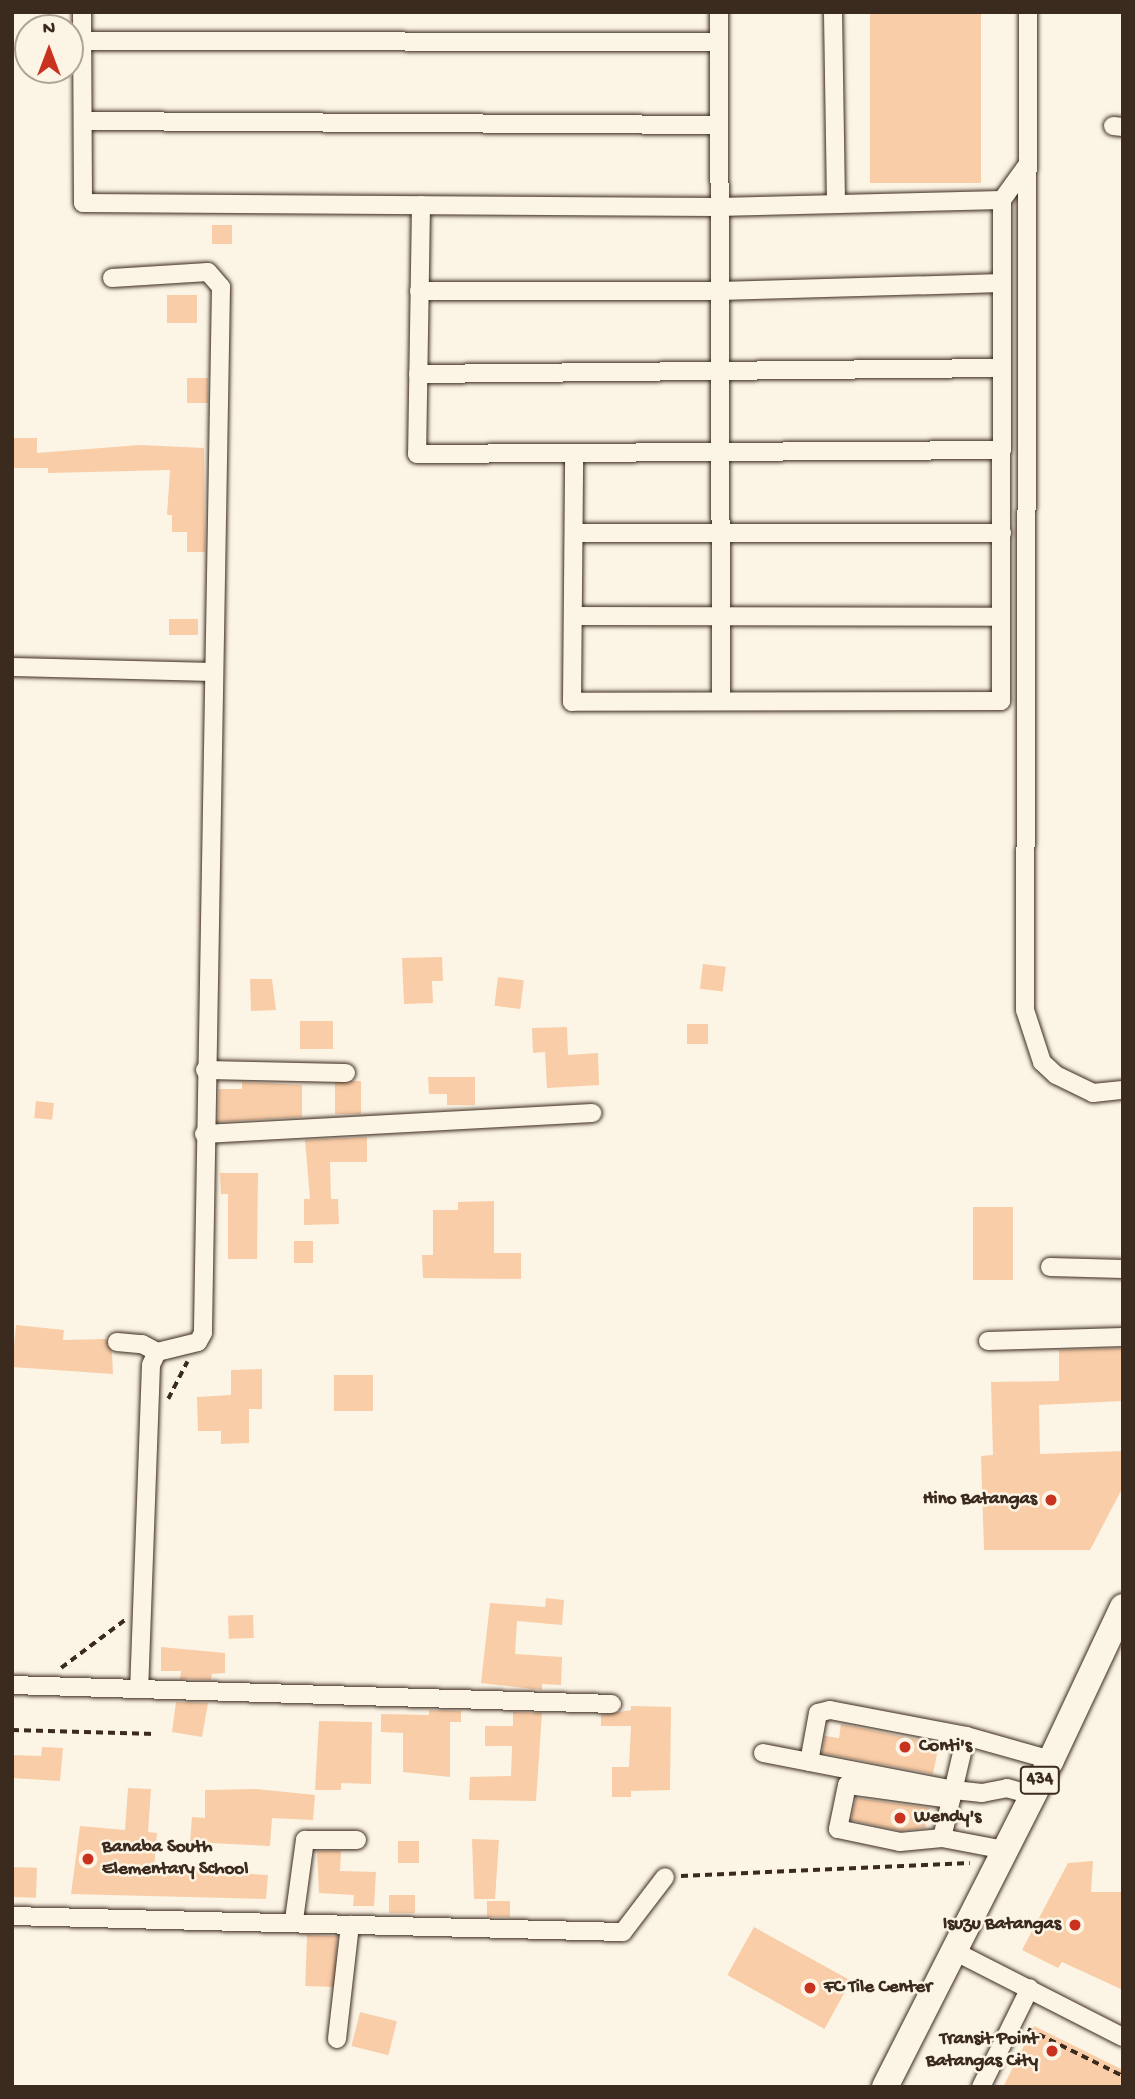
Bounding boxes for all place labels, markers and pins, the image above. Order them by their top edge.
place label: Hino Batangas [923,1489,1037,1511]
marker: Hino Batangas [1043,1492,1059,1508]
place label: Conti's [919,1736,972,1758]
marker: Conti's [897,1739,913,1755]
place label: Wendy's [914,1807,981,1829]
marker: Wendy's [892,1810,908,1826]
place label: Banaba South Elementary School [102,1837,248,1881]
marker: Banaba South Elementary School [80,1851,96,1867]
place label: Isuzu Batangas [943,1914,1061,1936]
marker: Isuzu Batangas [1067,1917,1083,1933]
place label: FC Tile Center [824,1977,932,1999]
marker: FC Tile Center [802,1980,818,1996]
place label: Transit Point Batangas City [926,2029,1038,2073]
marker: Transit Point Batangas City [1044,2043,1060,2059]

